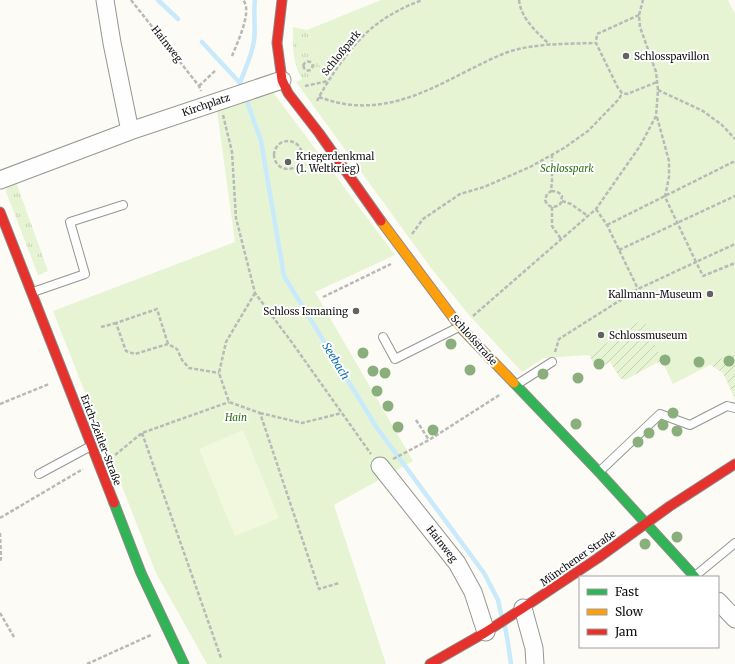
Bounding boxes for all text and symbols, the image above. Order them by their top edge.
street label: Hainweg [149,23,185,65]
street label: Schloßpark [319,27,364,78]
place label: Schlosspavillon [634,50,710,63]
marker: Schlosspavillon [621,51,631,61]
street label: Kirchplatz [180,91,232,119]
place label: Kriegerdenkmal (1. Weltkrieg) [296,150,374,175]
marker: Kriegerdenkmal (1. Weltkrieg) [283,157,293,167]
park label: Schlosspark [540,162,594,175]
place label: Kallmann-Museum [608,288,702,301]
marker: Kallmann-Museum [705,289,715,299]
place label: Schloss Ismaning [263,305,348,318]
marker: Schloss Ismaning [351,306,361,316]
street label: Schloßstraße [448,312,500,368]
place label: Schlossmuseum [609,329,688,342]
marker: Schlossmuseum [596,330,606,340]
water label: Seebach [319,340,353,382]
street label: Erich-Zeitler-Straße [78,393,124,487]
park label: Hain [224,411,247,424]
street label: Hainweg [424,523,460,565]
street label: Münchener Straße [538,527,618,589]
legend [579,576,719,648]
text: Fast [615,584,639,599]
text: Slow [615,604,644,619]
text: Jam [614,624,638,639]

